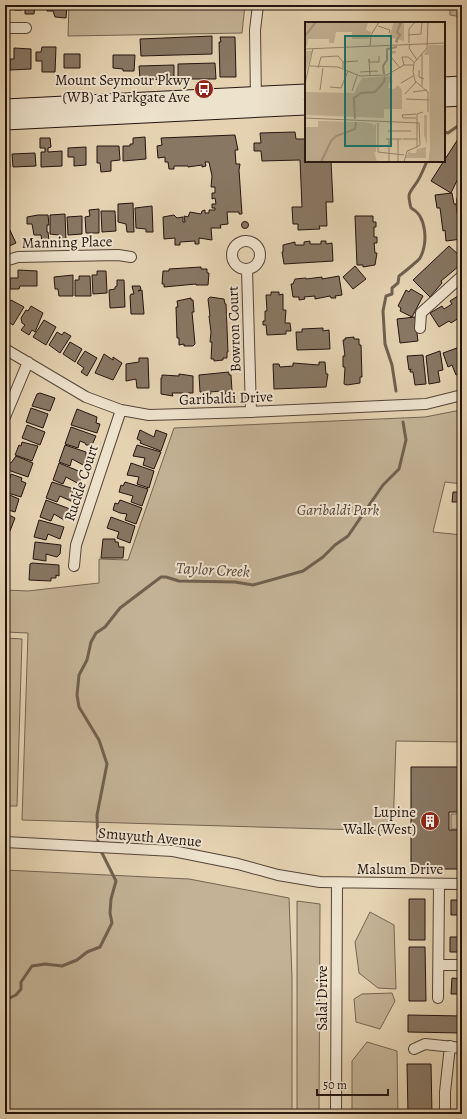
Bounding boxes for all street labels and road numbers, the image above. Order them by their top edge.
street label: Manning Place [21,231,113,253]
street label: Bowron Court [222,286,245,372]
street label: Garibaldi Drive [179,386,274,410]
street label: Ruckle Court [59,442,103,524]
street label: Smuyuth Avenue [97,823,203,852]
street label: Malsum Drive [357,859,444,879]
street label: Salal Drive [312,965,332,1031]

